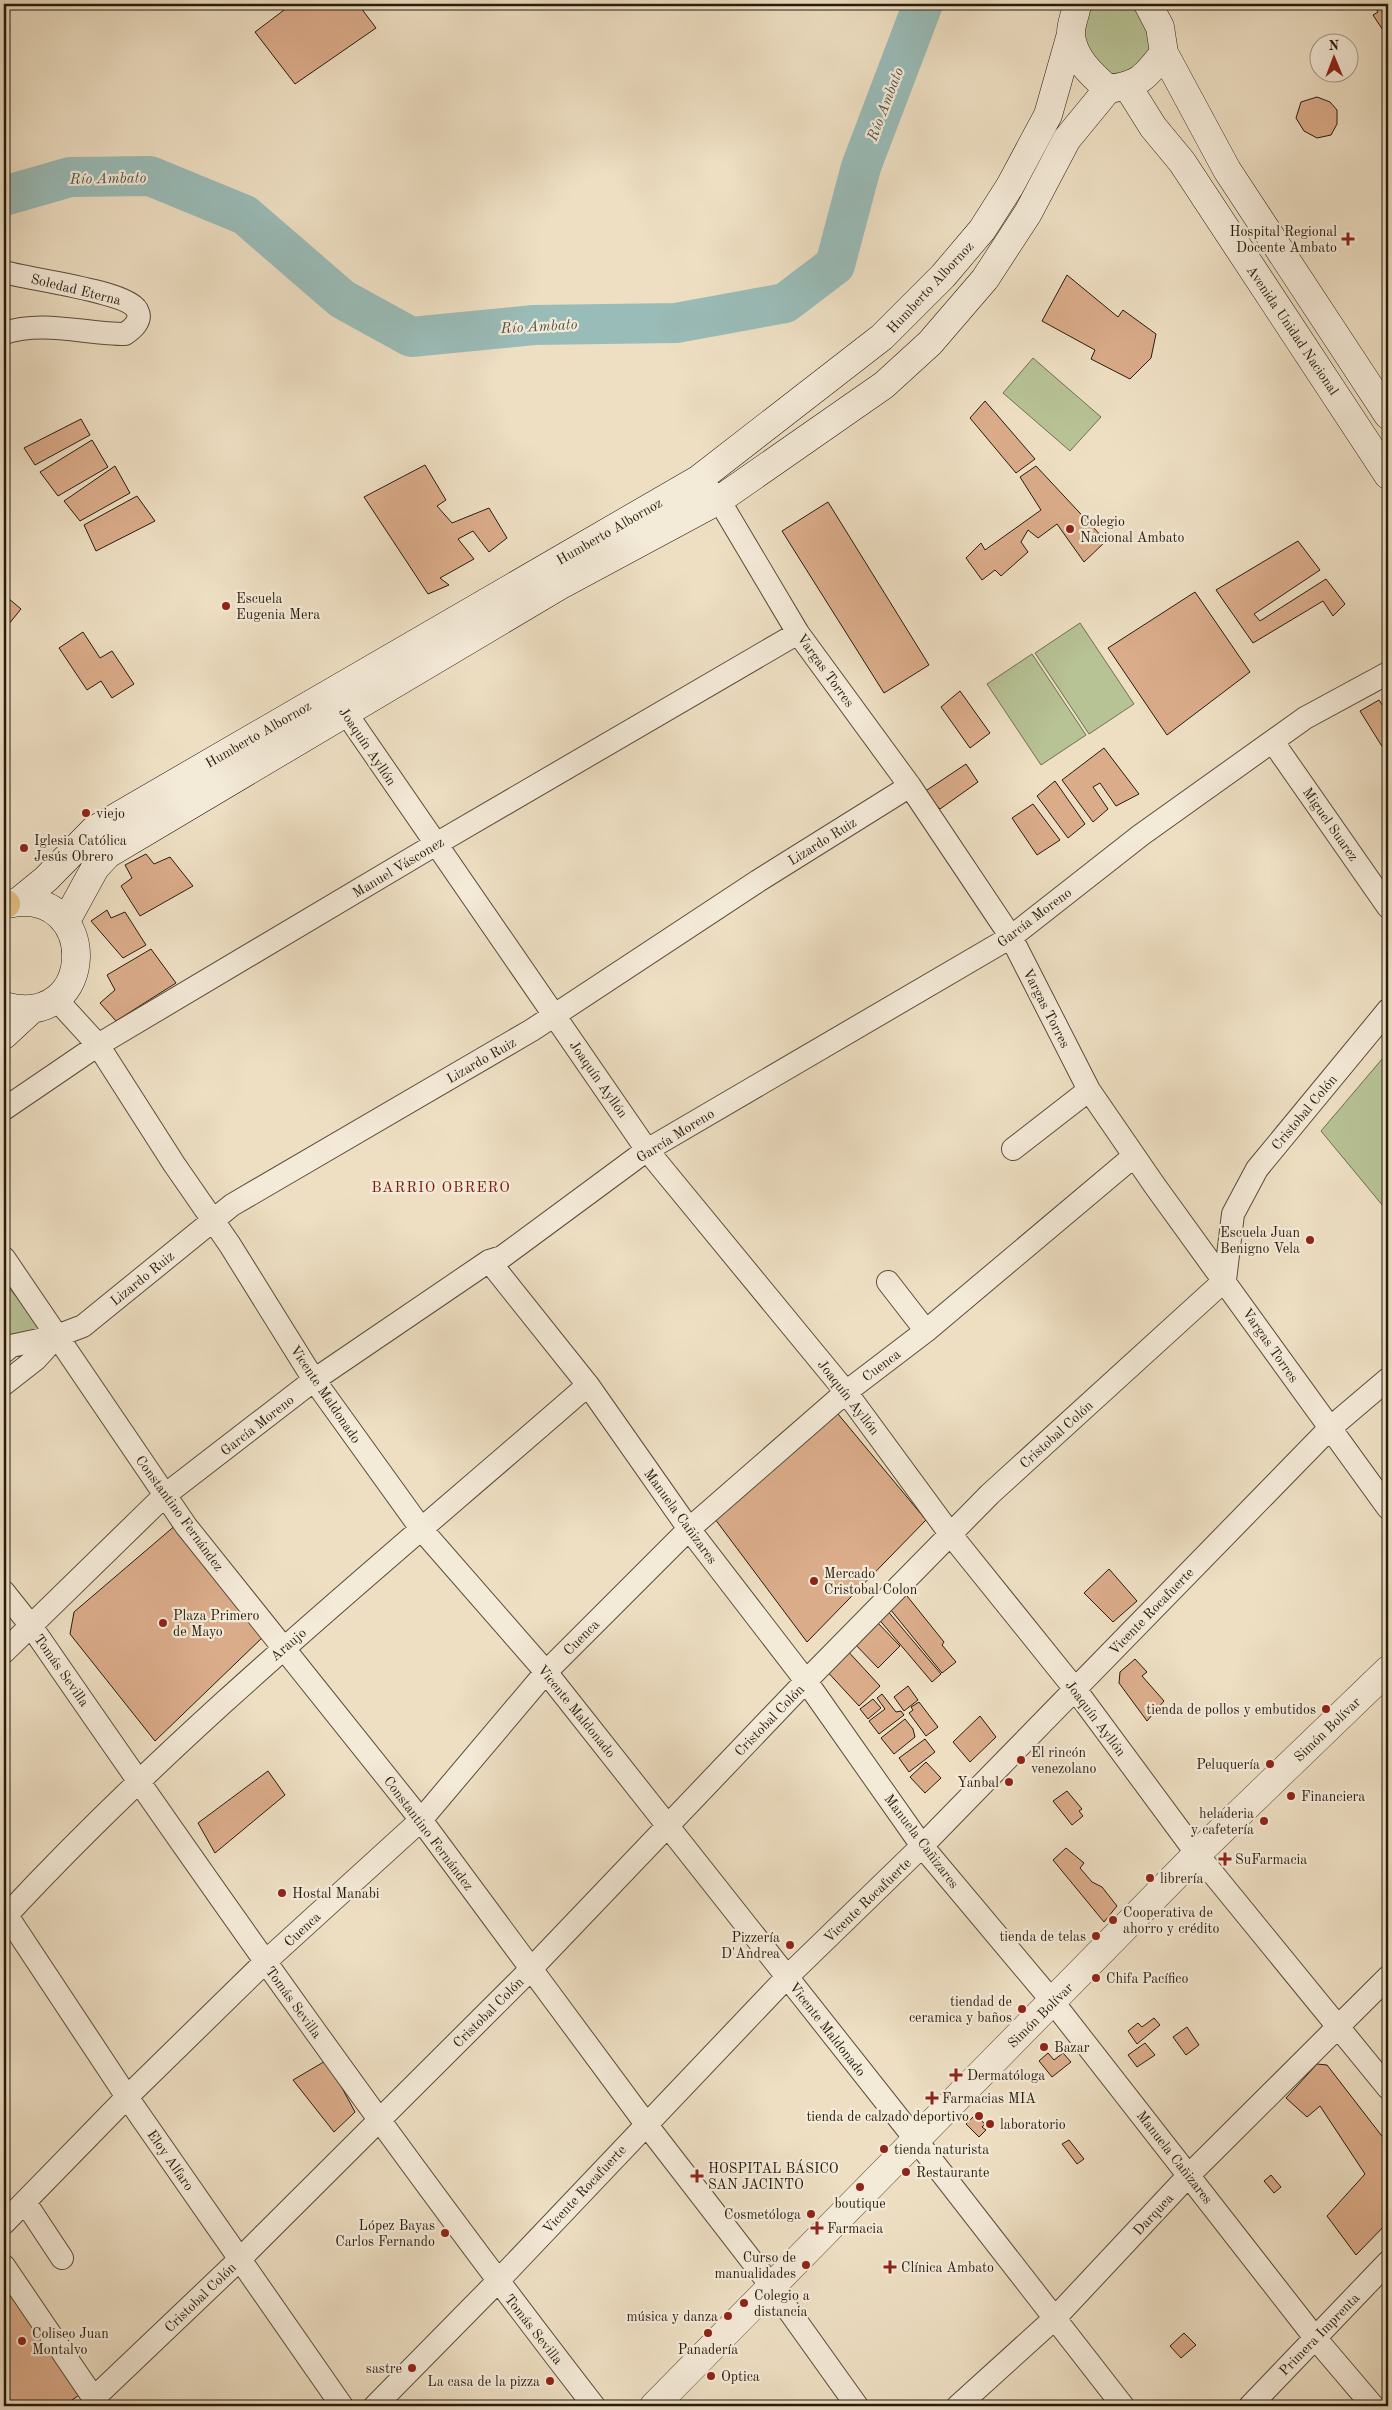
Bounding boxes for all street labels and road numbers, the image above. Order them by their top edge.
street label: Humberto Albornoz [885,239,977,336]
street label: Avenida Unidad Nacional [1244,263,1341,398]
street label: Soledad Eterna [29,272,122,308]
street label: Humberto Albornoz [554,496,665,568]
street label: Vargas Torres [794,631,856,710]
street label: Humberto Albornoz [203,699,314,771]
street label: Joaquín Ayllón [336,705,399,788]
street label: Miguel Suarez [1300,785,1361,864]
street label: Lizardo Ruiz [786,815,859,868]
street label: Manuel Vásconez [350,835,447,901]
street label: García Moreno [995,885,1074,950]
street label: Vargas Torres [1020,967,1072,1050]
street label: Lizardo Ruiz [444,1035,519,1086]
street label: Joaquín Ayllón [566,1038,630,1121]
street label: Cristobal Colón [1269,1072,1340,1153]
street label: García Moreno [634,1106,717,1165]
street label: Lizardo Ruiz [108,1249,177,1309]
street label: Vargas Torres [1240,1306,1301,1385]
street label: Vicente Maldonado [287,1343,363,1446]
street label: Cuenca [860,1347,903,1385]
street label: Joaquín Ayllón [815,1358,882,1438]
street label: García Moreno [218,1393,297,1459]
street label: Cristobal Colón [1017,1398,1096,1471]
street label: Constantino Fernández [133,1453,226,1574]
street label: Manuela Cañizares [641,1466,719,1567]
street label: Vicente Rocafuerte [1107,1565,1197,1658]
street label: Cuenca [561,1617,602,1658]
street label: Araujo [268,1626,309,1664]
street label: Tomás Sevilla [31,1632,91,1709]
street label: Vicente Maldonado [535,1663,618,1761]
street label: Joaquín Ayllón [1062,1678,1128,1759]
street label: Cristobal Colón [732,1682,807,1759]
street label: Simón Bolívar [1292,1695,1364,1765]
street label: Constantino Fernández [381,1774,476,1893]
street label: Manuela Cañizares [881,1792,961,1891]
street label: Vicente Rocafuerte [821,1856,914,1946]
street label: Cuenca [282,1910,324,1950]
street label: Tomás Sevilla [263,1964,324,2041]
street label: Cristobal Colón [451,1974,527,2051]
street label: Vicente Maldonado [786,1980,868,2079]
street label: Simón Bolívar [1005,1980,1076,2051]
street label: Manuela Cañizares [1134,2109,1215,2207]
street label: Eloy Alfaro [144,2128,196,2193]
street label: Vicente Rocafuerte [540,2143,629,2236]
street label: Darquea [1131,2191,1176,2238]
street label: Cristobal Colón [162,2260,239,2335]
street label: Primera Imprenta [1277,2291,1363,2379]
street label: Tomás Sevilla [502,2292,565,2367]

